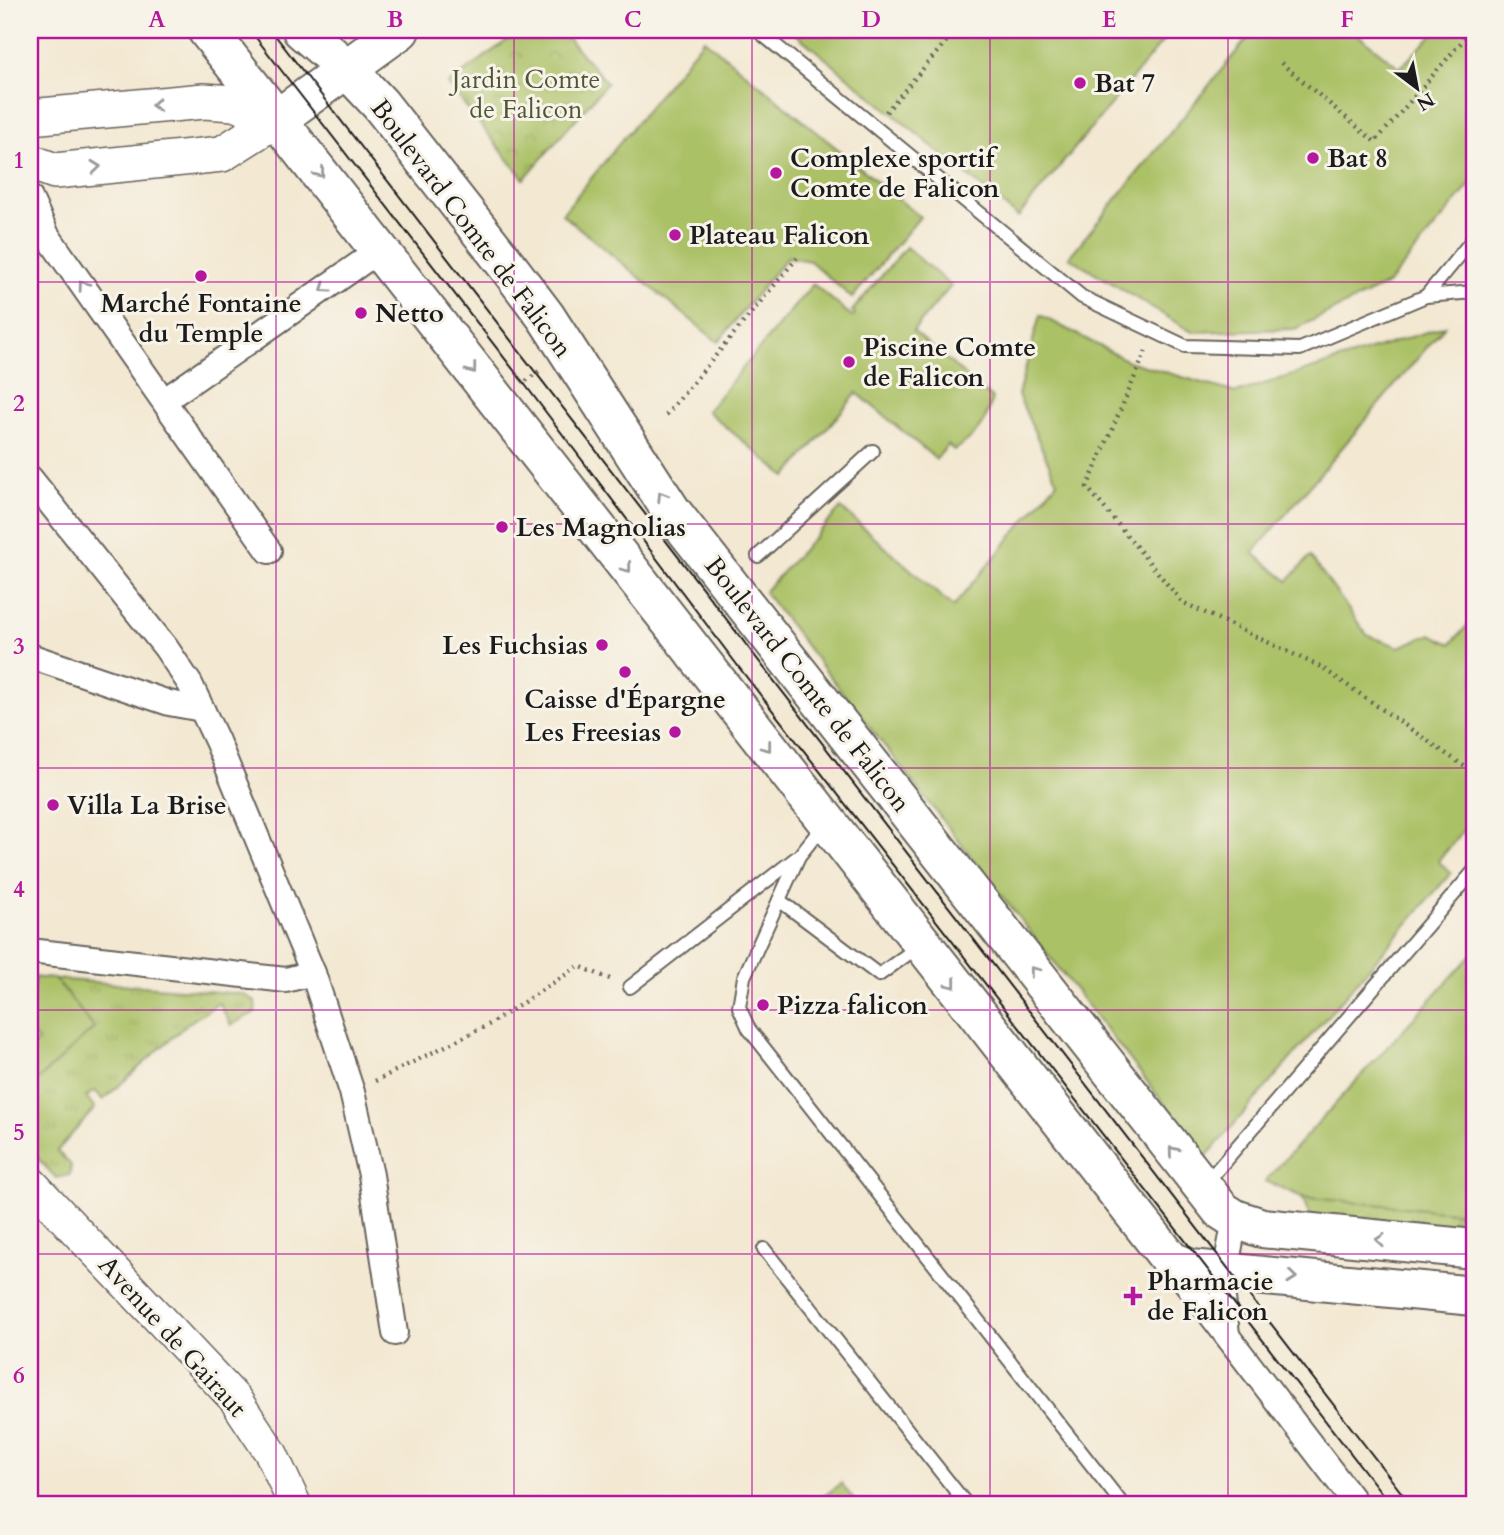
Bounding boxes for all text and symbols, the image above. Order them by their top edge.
text: A [148,4,166,35]
text: B [387,4,403,35]
text: C [624,4,642,35]
text: D [861,4,881,35]
text: E [1102,4,1116,35]
text: F [1340,4,1354,35]
north arrow [1382,52,1452,122]
park label: Jardin Comte de Falicon [448,62,600,127]
place label: Bat 7 [1094,66,1155,101]
marker: Bat 7 [1072,75,1088,91]
text: N [1411,86,1439,117]
street label: Boulevard Comte de Falicon [363,92,581,365]
one-way arrow [150,97,161,112]
place label: Complexe sportif Comte de Falicon [790,141,1000,206]
place label: Bat 8 [1327,141,1388,176]
text: 1 [13,145,25,176]
marker: Bat 8 [1305,150,1321,166]
one-way arrow [91,160,102,175]
one-way arrow [311,165,324,177]
marker: Complexe sportif Comte de Falicon [768,165,784,181]
place label: Plateau Falicon [689,218,870,253]
marker: Plateau Falicon [667,227,683,243]
marker: Marché Fontaine du Temple [193,268,209,284]
one-way arrow [78,280,91,293]
one-way arrow [320,280,333,292]
place label: Marché Fontaine du Temple [100,286,302,351]
place label: Netto [375,296,444,331]
marker: Netto [353,305,369,321]
place label: Piscine Comte de Falicon [863,330,1036,395]
marker: Piscine Comte de Falicon [841,354,857,370]
one-way arrow [464,361,476,374]
text: 2 [13,388,25,419]
one-way arrow [657,490,670,503]
place label: Les Magnolias [516,510,686,545]
marker: Les Magnolias [494,519,510,535]
street label: Boulevard Comte de Falicon [697,549,919,819]
one-way arrow [619,560,632,572]
place label: Les Fuchsias [442,628,588,663]
text: 3 [13,631,25,662]
marker: Les Fuchsias [594,637,610,653]
marker: Caisse d'Épargne [617,664,633,680]
place label: Caisse d'Épargne [524,682,726,717]
place label: Les Freesias [525,715,661,750]
marker: Les Freesias [667,724,683,740]
one-way arrow [759,739,771,752]
place label: Villa La Brise [67,788,227,823]
marker: Villa La Brise [45,797,61,813]
text: 4 [13,874,25,905]
one-way arrow [1029,967,1042,979]
one-way arrow [944,977,957,989]
place label: Pizza falicon [777,988,928,1023]
marker: Pizza falicon [755,997,771,1013]
text: 5 [13,1117,25,1148]
one-way arrow [1169,1146,1182,1158]
one-way arrow [1374,1233,1385,1248]
street label: Avenue de Gairaut [91,1248,255,1425]
place label: Pharmacie de Falicon [1147,1264,1274,1329]
one-way arrow [1286,1269,1297,1284]
marker: Pharmacie de Falicon [1125,1288,1141,1304]
text: 6 [13,1360,25,1391]

